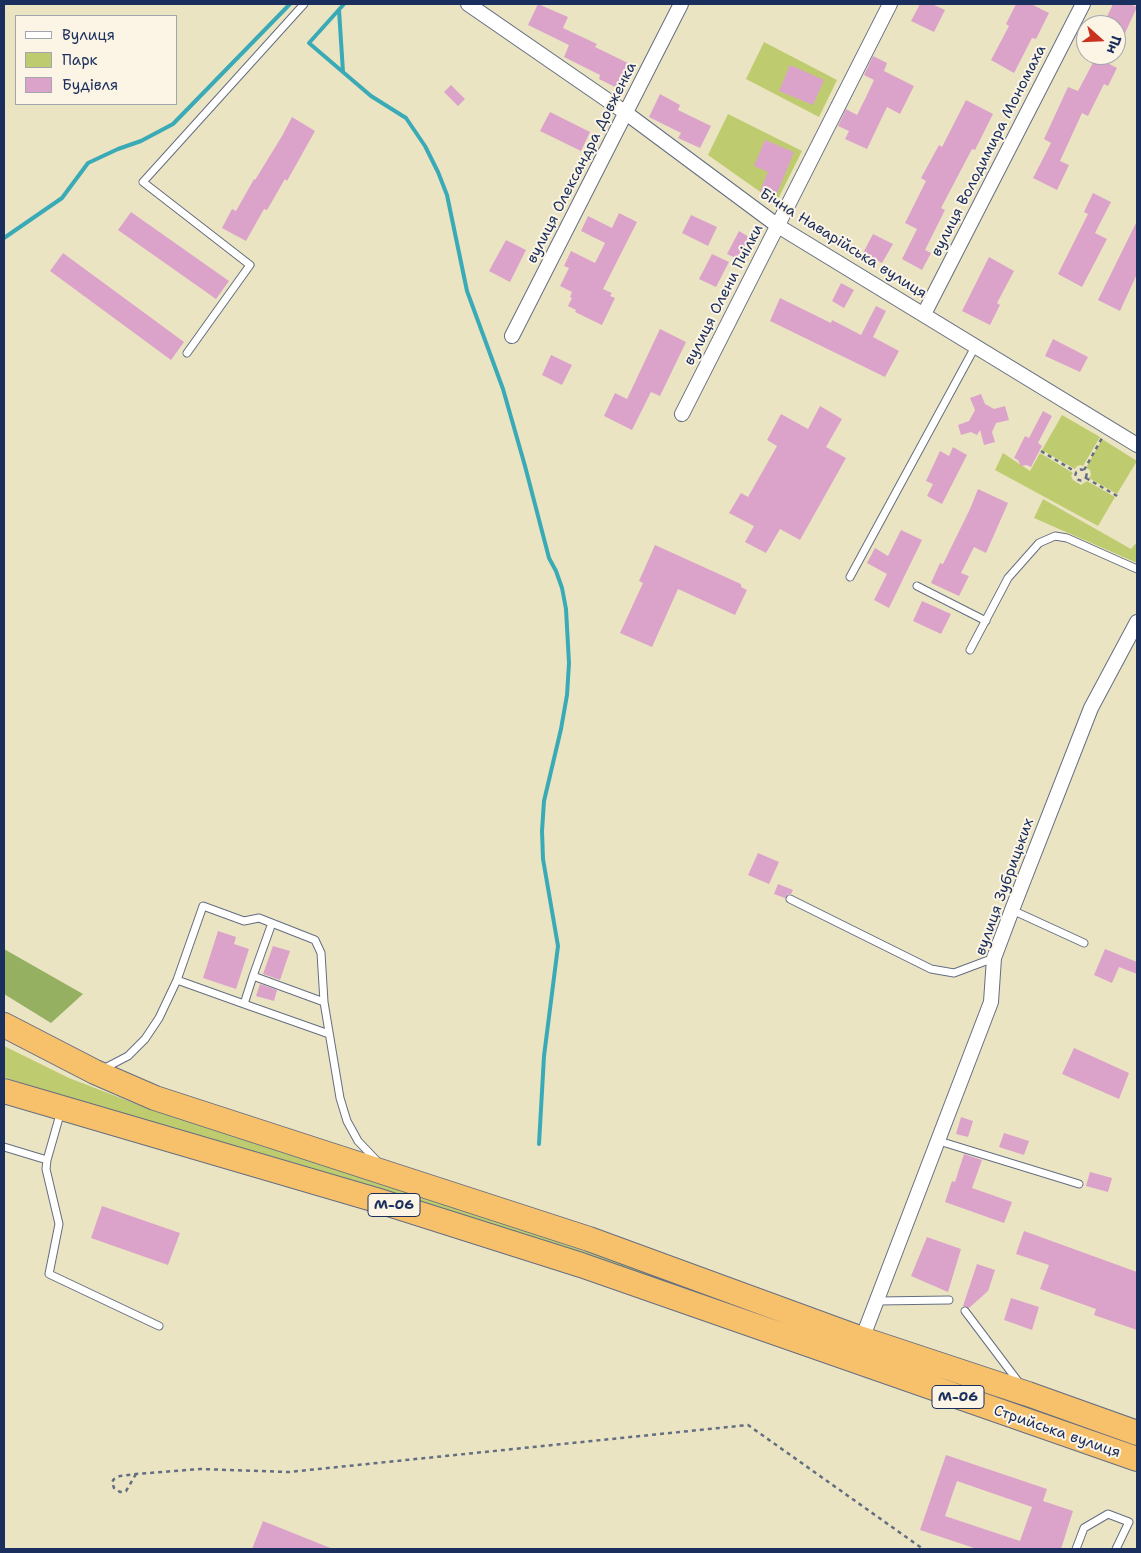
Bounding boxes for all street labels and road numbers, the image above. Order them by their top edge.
street label: вулиця Володимира Мономаха [928,42,1050,260]
street label: вулиця Олександра Довженка [523,59,641,267]
street label: Бічна Наварійська вулиця [756,185,930,303]
street label: вулиця Олени Пчілки [681,221,767,369]
street label: вулиця Зубрицьких [972,816,1038,958]
road number: М-06 [368,1194,420,1216]
road number: М-06 [932,1385,984,1408]
street label: Стрийська вулиця [991,1402,1123,1462]

